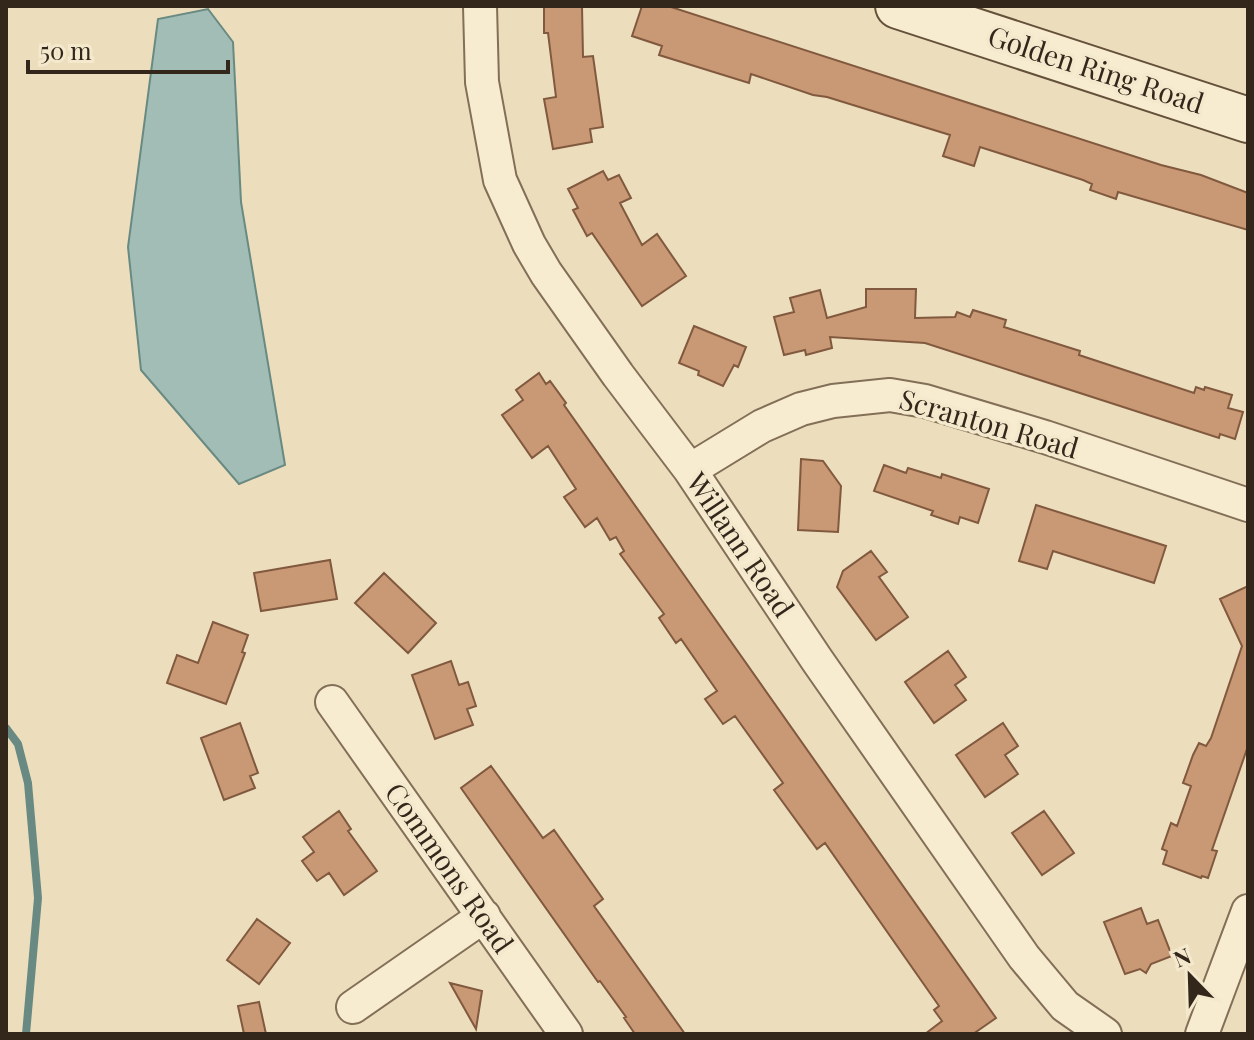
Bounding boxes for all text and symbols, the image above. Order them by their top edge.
street label: Golden Ring Road [984,16,1209,121]
scale bar [28,24,228,74]
text: 50 m [40,34,92,66]
street label: Scranton Road [896,379,1083,466]
street label: Willann Road [679,464,803,624]
street label: Commons Road [378,775,523,959]
north arrow [1150,936,1230,1016]
text: N [1169,940,1195,974]

